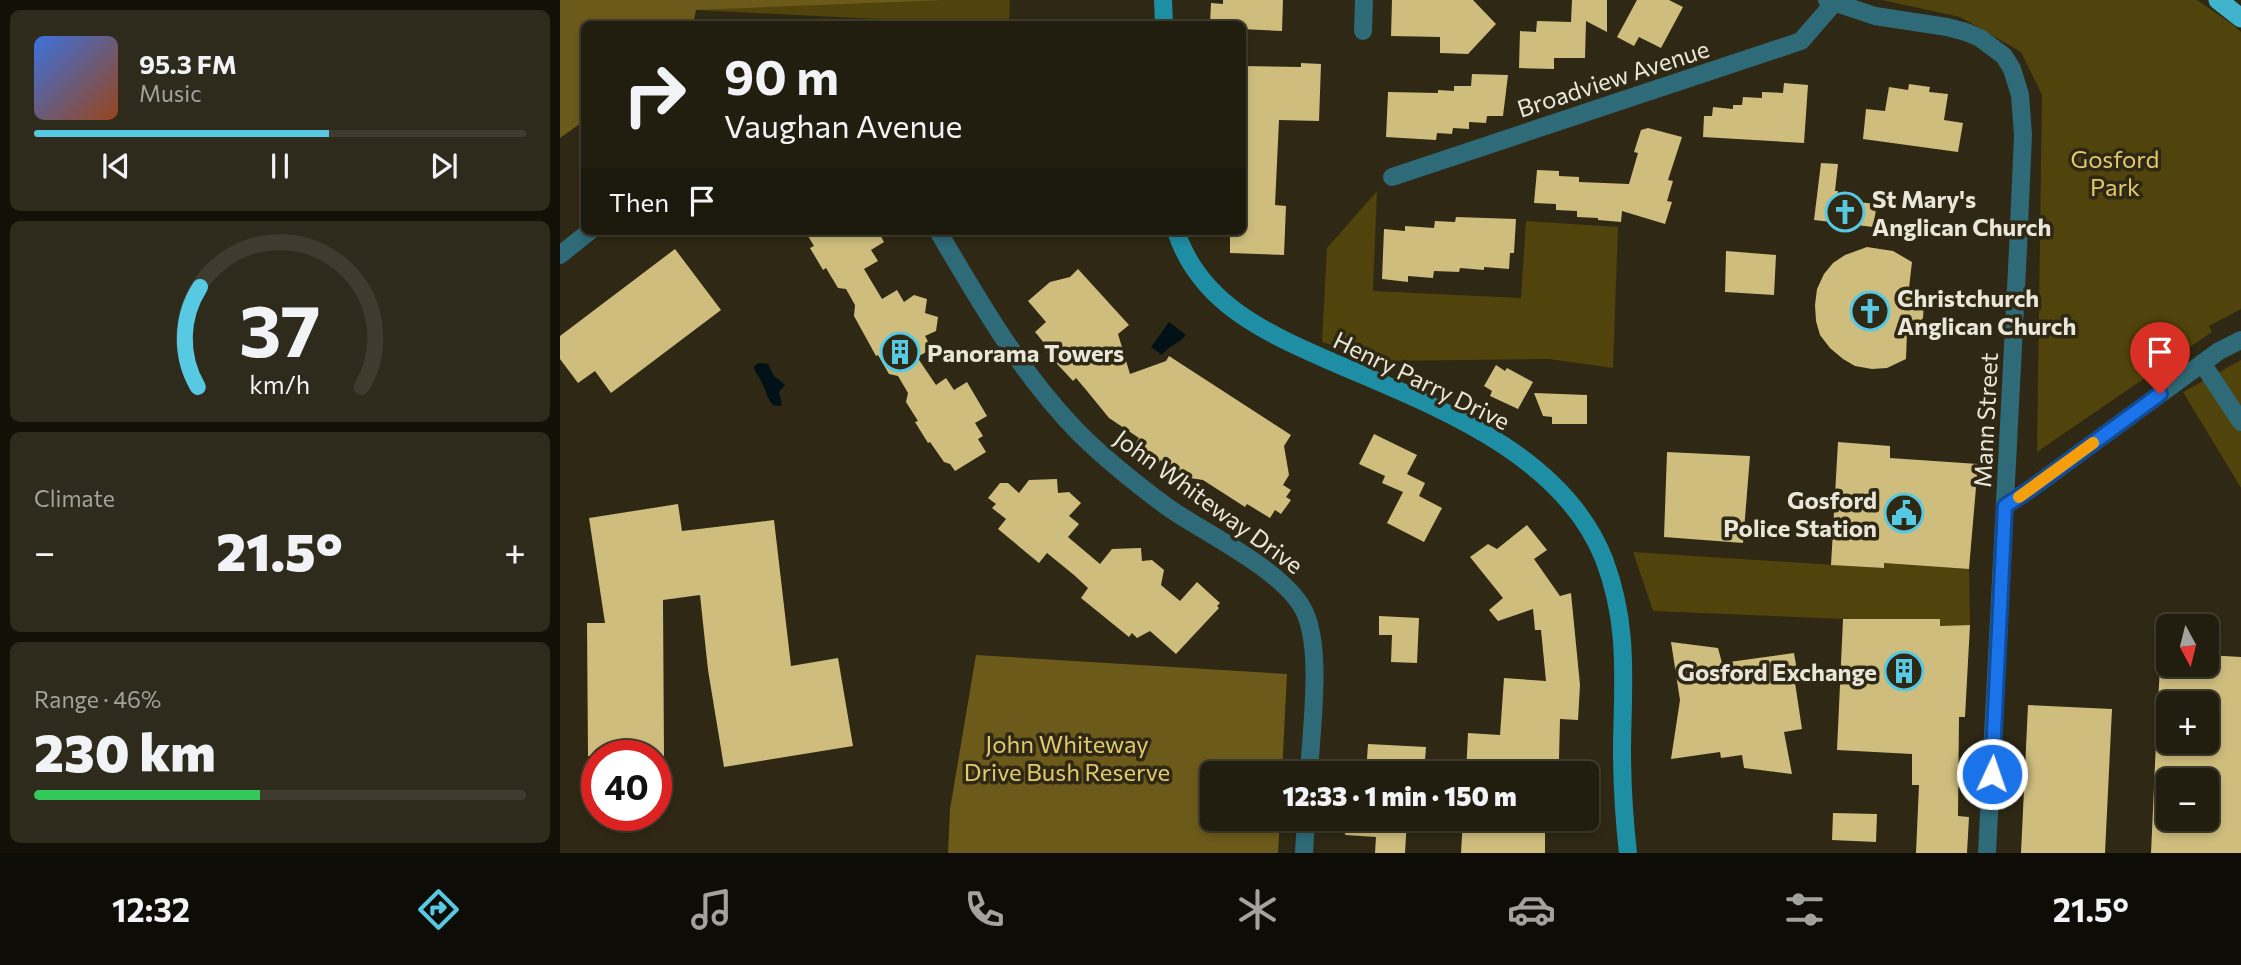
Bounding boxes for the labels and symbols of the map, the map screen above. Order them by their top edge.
street label: Broadview Avenue [1513,33,1713,123]
park label: Gosford Park [2071,144,2159,201]
place label: St Mary's Anglican Church [1872,184,2051,241]
church icon: St Mary's Anglican Church [1824,191,1866,233]
place label: Christchurch Anglican Church [1897,283,2076,340]
church icon: Christchurch Anglican Church [1849,290,1891,332]
pin [2130,322,2190,394]
street label: Henry Parry Drive [1329,325,1515,435]
building icon: Panorama Towers [879,331,921,373]
place label: Panorama Towers [927,338,1124,367]
street label: Mann Street [1967,352,2003,488]
street label: John Whiteway Drive [1109,423,1309,579]
place label: Gosford Police Station [1723,485,1877,542]
public building icon: Gosford Police Station [1883,492,1925,534]
north arrow [2156,614,2219,677]
building icon: Gosford Exchange [1883,650,1925,692]
place label: Gosford Exchange [1677,657,1877,686]
park label: John Whiteway Drive Bush Reserve [964,729,1170,786]
position arrow [1955,737,2029,811]
speed limit sign: 40 [581,740,672,831]

